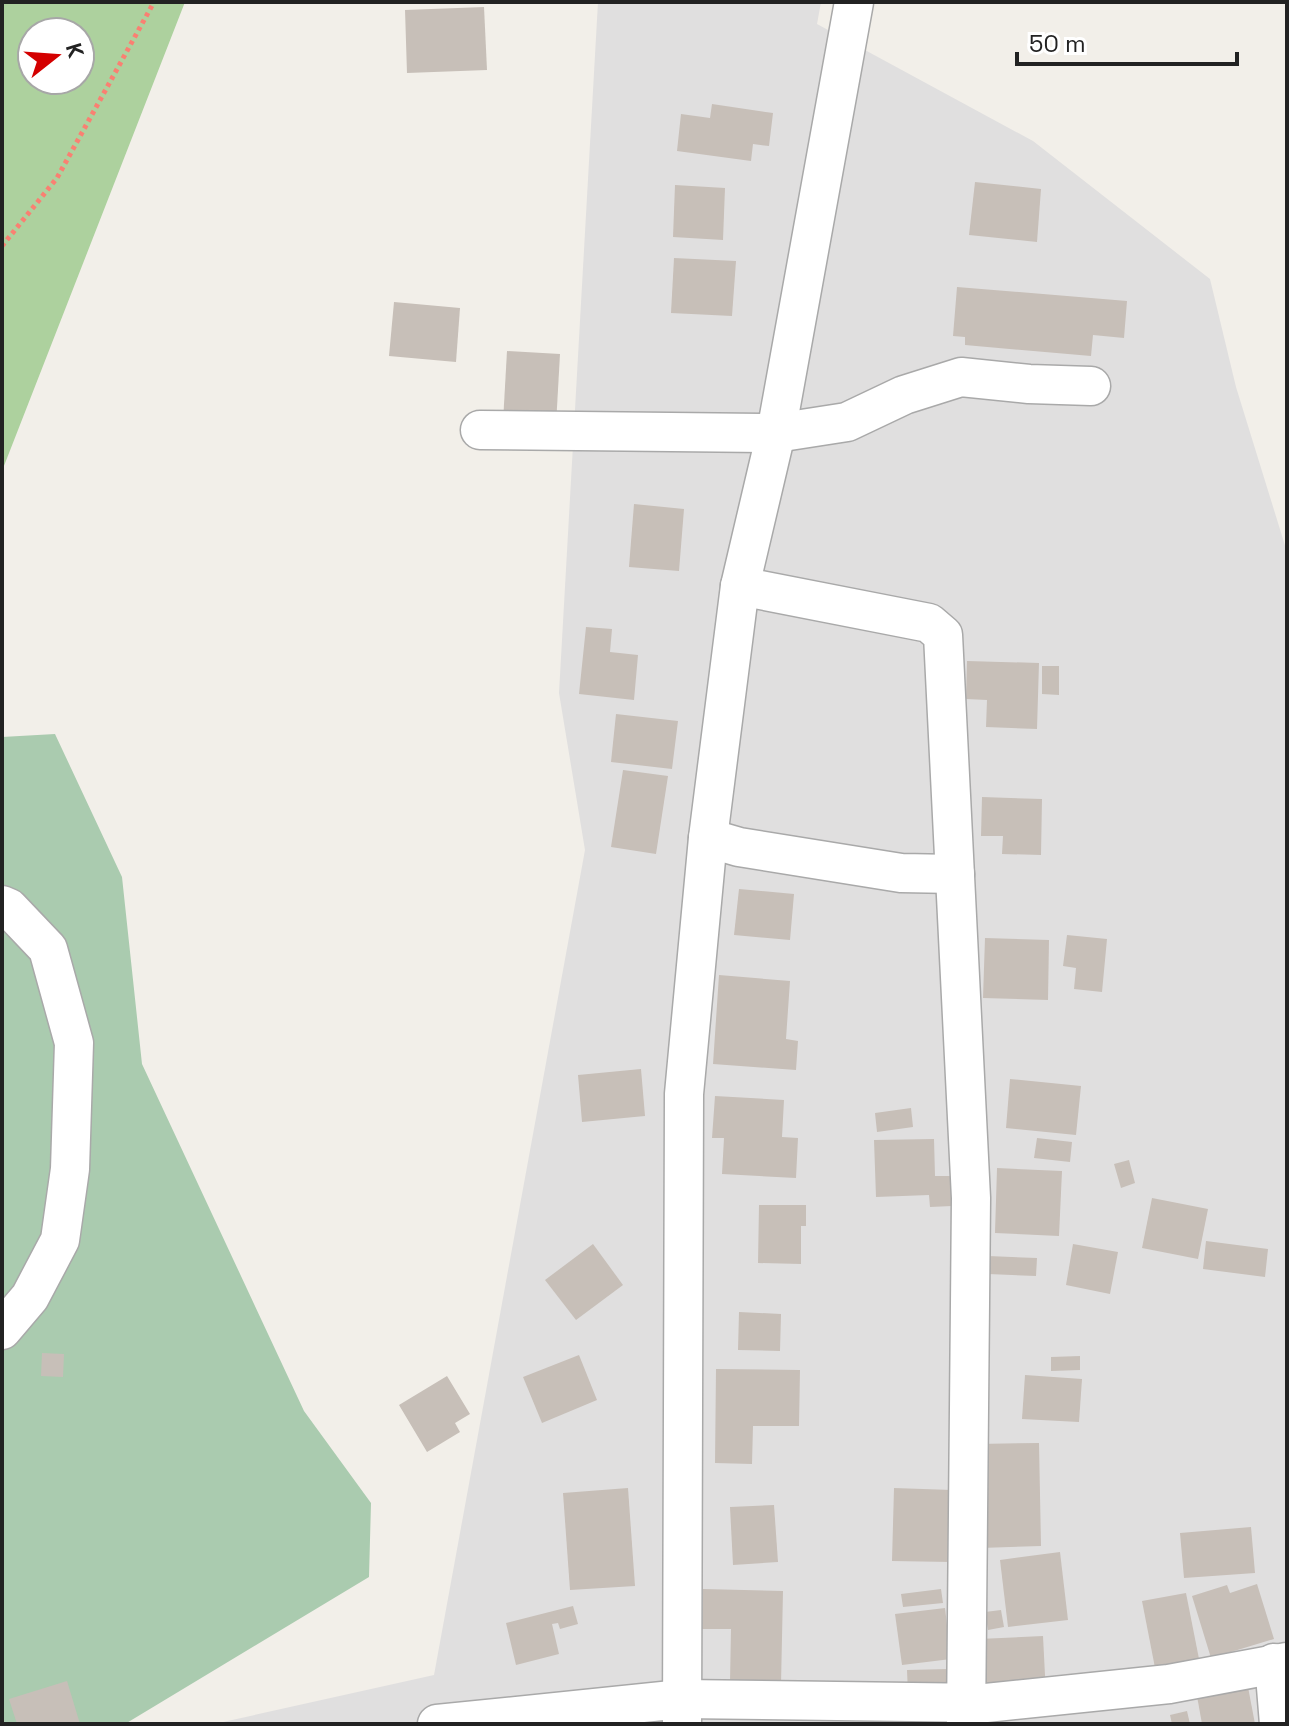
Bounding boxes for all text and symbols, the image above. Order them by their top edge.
north arrow [16,16,96,96]
scale bar [1017,16,1237,66]
text: 50 m [1029,28,1086,59]
text: K [60,39,91,61]

